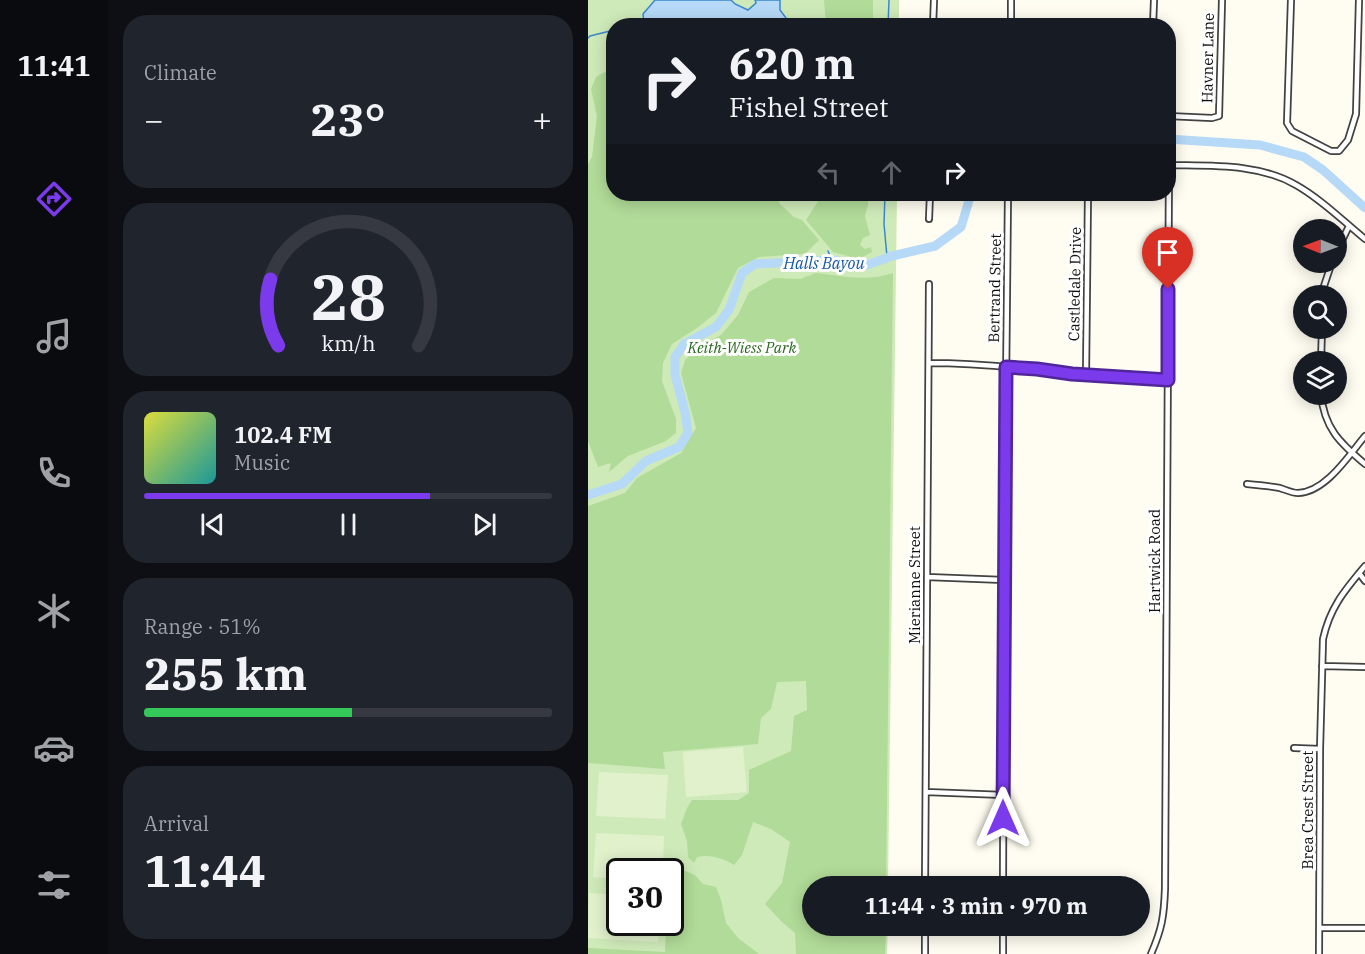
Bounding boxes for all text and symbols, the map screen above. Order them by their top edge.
street label: Havner Lane [1197,13,1218,103]
text: 620 m [729,36,855,91]
icon: right [630,42,708,120]
text: 11:41 [18,48,90,83]
text: Climate [144,59,217,86]
text: Fishel Street [729,89,888,124]
text: 23° [310,90,386,148]
text: − [144,98,164,141]
text: + [532,98,552,141]
icon: left [812,156,845,189]
icon: ahead [875,156,908,189]
icon: right [938,156,971,189]
icon: directions [33,178,75,220]
north arrow [1293,219,1347,273]
map controls [1293,219,1347,405]
street label: Castledale Drive [1064,227,1085,341]
pin [1142,227,1193,289]
street label: Bertrand Street [984,233,1005,343]
icon: arrive [1151,236,1184,269]
water label: Halls Bayou [782,253,865,273]
text: 28 [311,256,385,337]
button: search [1293,285,1347,339]
icon: music [33,315,75,357]
text: km/h [321,330,375,358]
park label: Keith-Wiess Park [687,338,797,357]
button: layers [1293,351,1347,405]
text: 102.4 FM [234,420,332,449]
text: Music [234,449,290,476]
icon: phone [33,452,75,494]
icon: previous [196,508,229,541]
icon: pause [332,508,365,541]
icon: next [468,508,501,541]
street label: Hartwick Road [1145,509,1164,613]
street label: Mierianne Street [905,526,924,644]
icon: climate [33,590,75,632]
text: Range · 51% [144,613,261,640]
text: 255 km [144,644,307,702]
icon: car [33,727,75,769]
street label: Brea Crest Street [1298,751,1317,869]
position arrow [971,786,1035,850]
text: Arrival [144,810,209,837]
text: 11:44 [144,841,266,899]
speed limit sign: 30 [606,858,684,936]
icon: filters [33,864,75,906]
text: 11:44 · 3 min · 970 m [864,891,1088,920]

